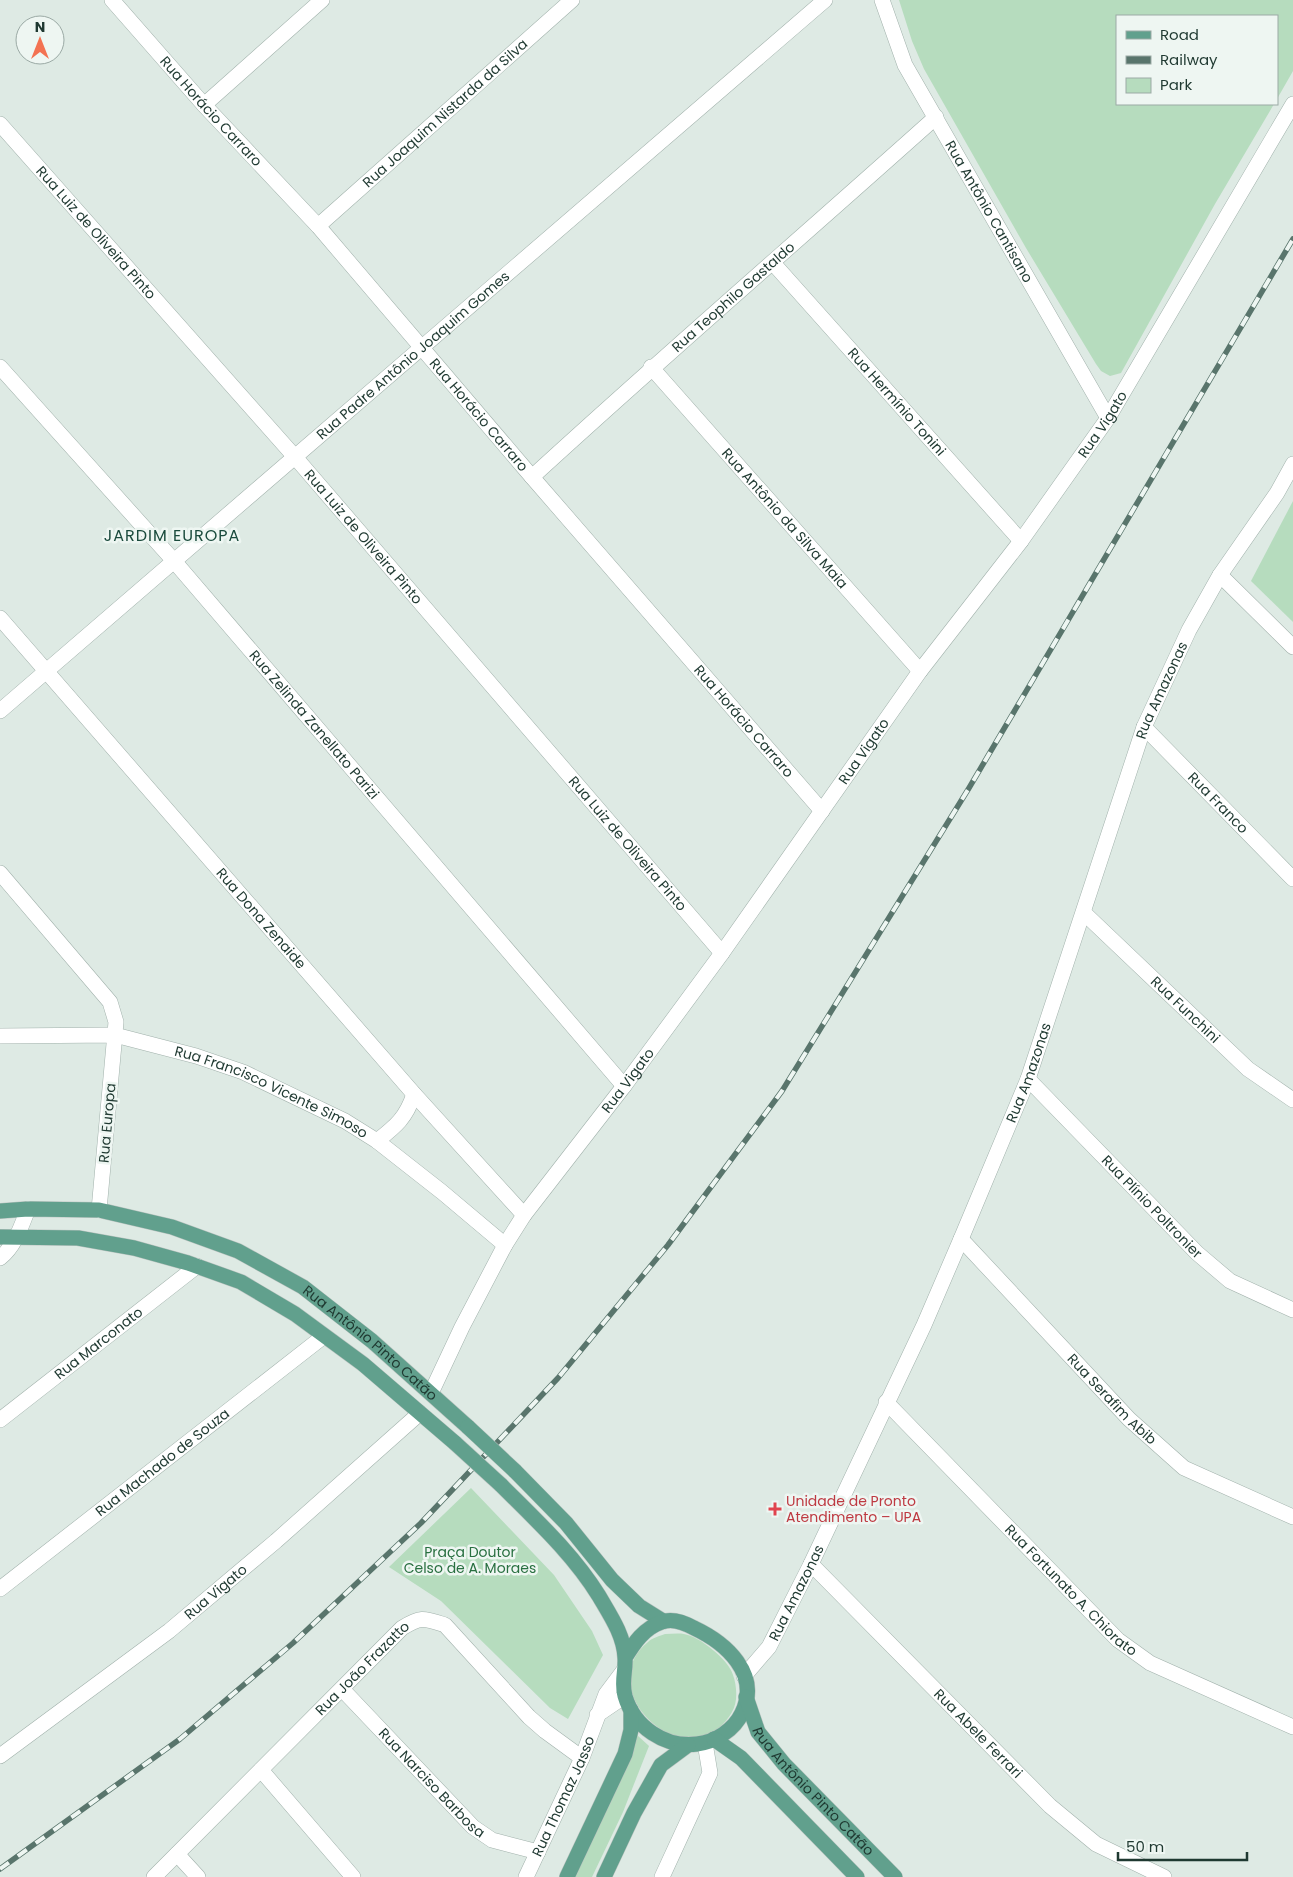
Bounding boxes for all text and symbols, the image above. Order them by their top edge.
north arrow [15,15,65,65]
legend [1116,15,1278,105]
text: N [35,17,45,37]
text: Road [1160,24,1199,45]
street label: Rua Joaquim Nistarda da Silva [358,34,532,192]
text: Railway [1160,49,1218,70]
street label: Rua Horácio Carraro [155,52,267,171]
text: Park [1160,74,1192,95]
street label: Rua Antônio Cantisano [941,137,1038,286]
street label: Rua Luiz de Oliveira Pinto [32,161,161,304]
street label: Rua Teophilo Gastaldo [667,237,799,357]
street label: Rua Padre Antônio Joaquim Gomes [312,266,514,444]
street label: Rua Hermínio Tonini [843,343,950,460]
street label: Rua Horácio Carraro [425,354,533,476]
street label: Rua Vigato [1073,387,1132,462]
street label: Rua Antônio da Silva Maia [717,444,853,593]
street label: Rua Luiz de Oliveira Pinto [300,465,427,608]
district label: JARDIM EUROPA [104,524,240,547]
street label: Rua Amazonas [1131,638,1192,741]
street label: Rua Zelinda Zanellato Parizi [245,646,384,803]
street label: Rua Horácio Carraro [689,661,798,782]
street label: Rua Vigato [833,714,894,788]
street label: Rua Franco [1183,768,1253,838]
street label: Rua Luiz de Oliveira Pinto [564,772,692,915]
street label: Rua Dona Zenaide [212,863,311,973]
street label: Rua Funchini [1146,972,1225,1047]
street label: Rua Amazonas [1001,1020,1056,1126]
street label: Rua Francisco Vicente Simoso [173,1041,372,1143]
street label: Rua Vigato [597,1044,659,1117]
street label: Rua Europa [94,1082,120,1164]
street label: Rua Plínio Poltronier [1097,1151,1206,1263]
street label: Rua Antônio Pinto Catão [299,1280,442,1405]
street label: Rua Marconato [50,1302,147,1384]
street label: Rua Serafim Abib [1063,1349,1161,1449]
street label: Rua Machado de Souza [91,1403,234,1521]
place label: Unidade de Pronto Atendimento – UPA [786,1491,921,1527]
marker: Unidade de Pronto Atendimento – UPA [768,1502,782,1516]
street label: Rua Fortunato A. Chiorato [1000,1520,1141,1661]
street label: Rua Amazonas [764,1541,829,1644]
park label: Praça Doutor Celso de A. Moraes [404,1542,536,1578]
street label: Rua Vigato [180,1560,251,1624]
street label: Rua João Frazatto [311,1616,413,1720]
street label: Rua Abele Ferrari [929,1684,1027,1783]
street label: Rua Narciso Barbosa [374,1724,489,1842]
street label: Rua Antônio Pinto Catão [747,1725,879,1860]
street label: Rua Thomaz Jasso [527,1733,599,1860]
scale bar [1118,1830,1247,1862]
text: 50 m [1126,1836,1164,1857]

